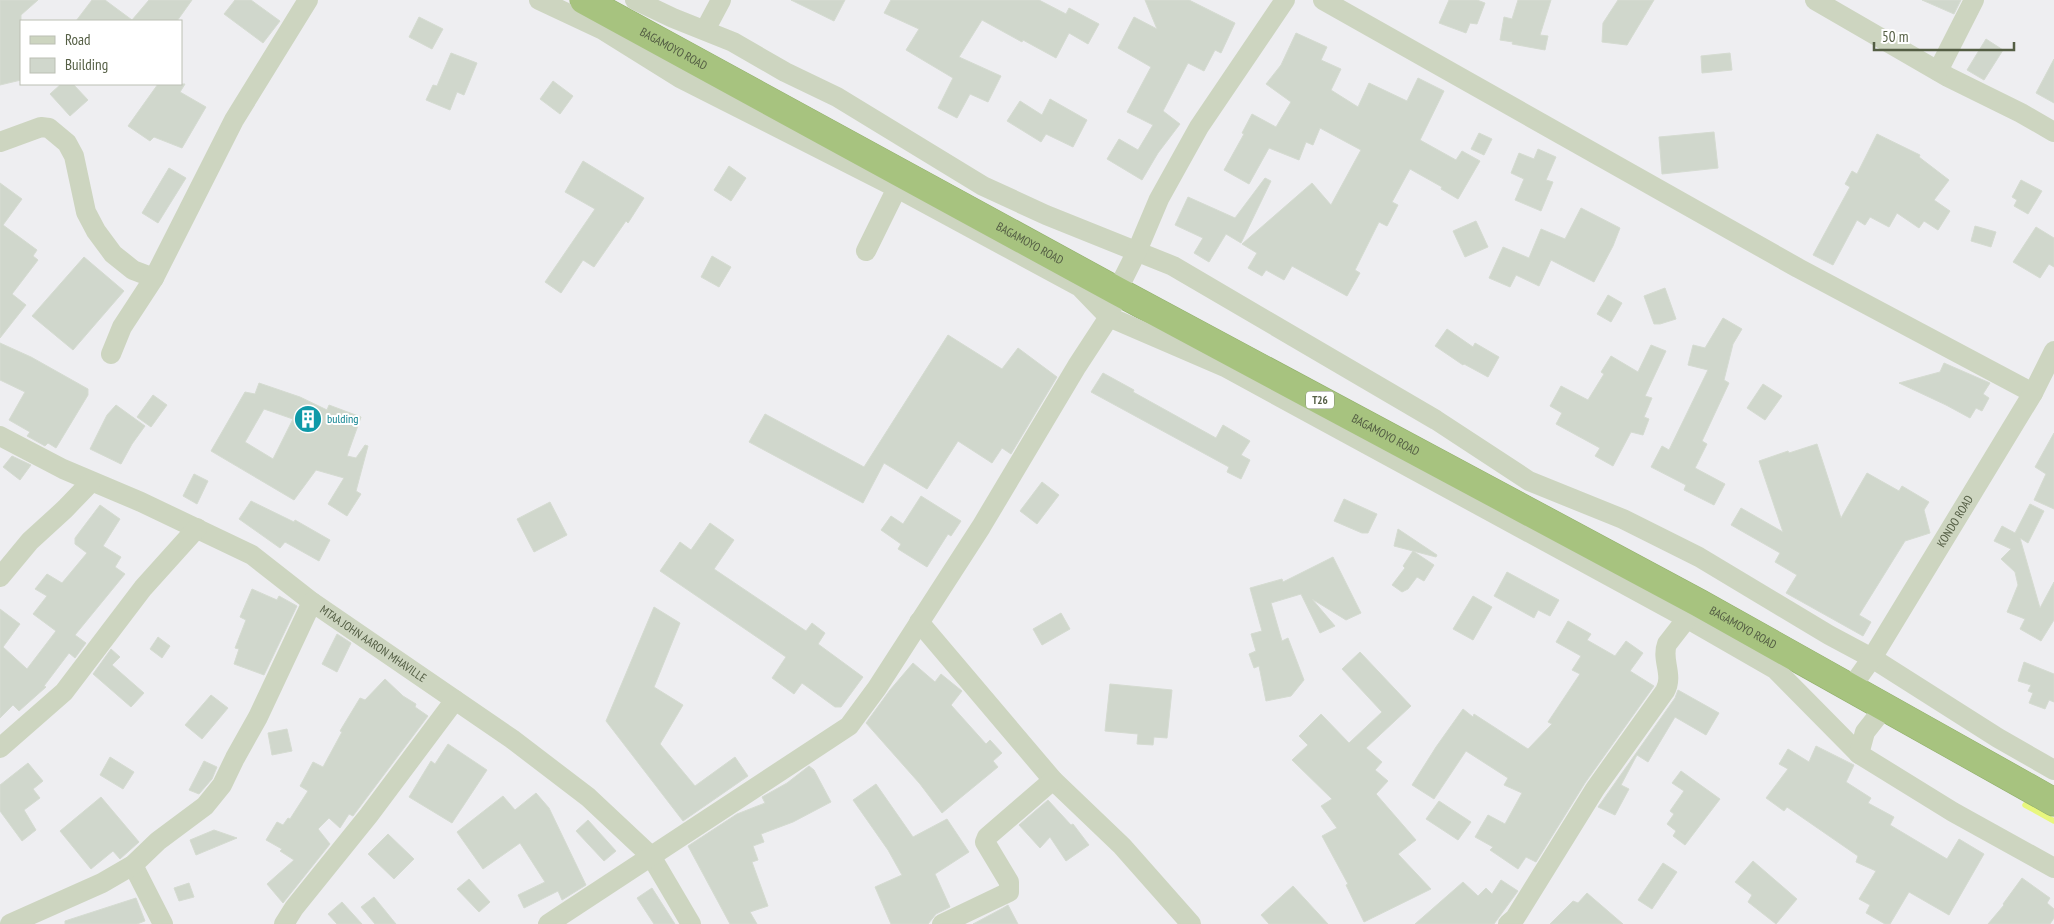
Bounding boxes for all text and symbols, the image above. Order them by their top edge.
legend [20,20,182,85]
scale bar [1874,20,2014,52]
street label: BAGAMOYO ROAD [637,24,710,73]
text: 50 m [1882,27,1908,46]
text: Road [65,30,91,49]
text: Building [65,55,108,74]
street label: BAGAMOYO ROAD [994,219,1066,267]
road number: T26 [1306,392,1334,408]
building icon: bulding [293,404,323,434]
street label: BAGAMOYO ROAD [1349,410,1422,459]
place label: bulding [327,411,358,426]
street label: KONDO ROAD [1933,492,1976,550]
street label: MTAA JOHN AARON MHAVILLE [317,602,429,685]
street label: BAGAMOYO ROAD [1707,602,1779,652]

